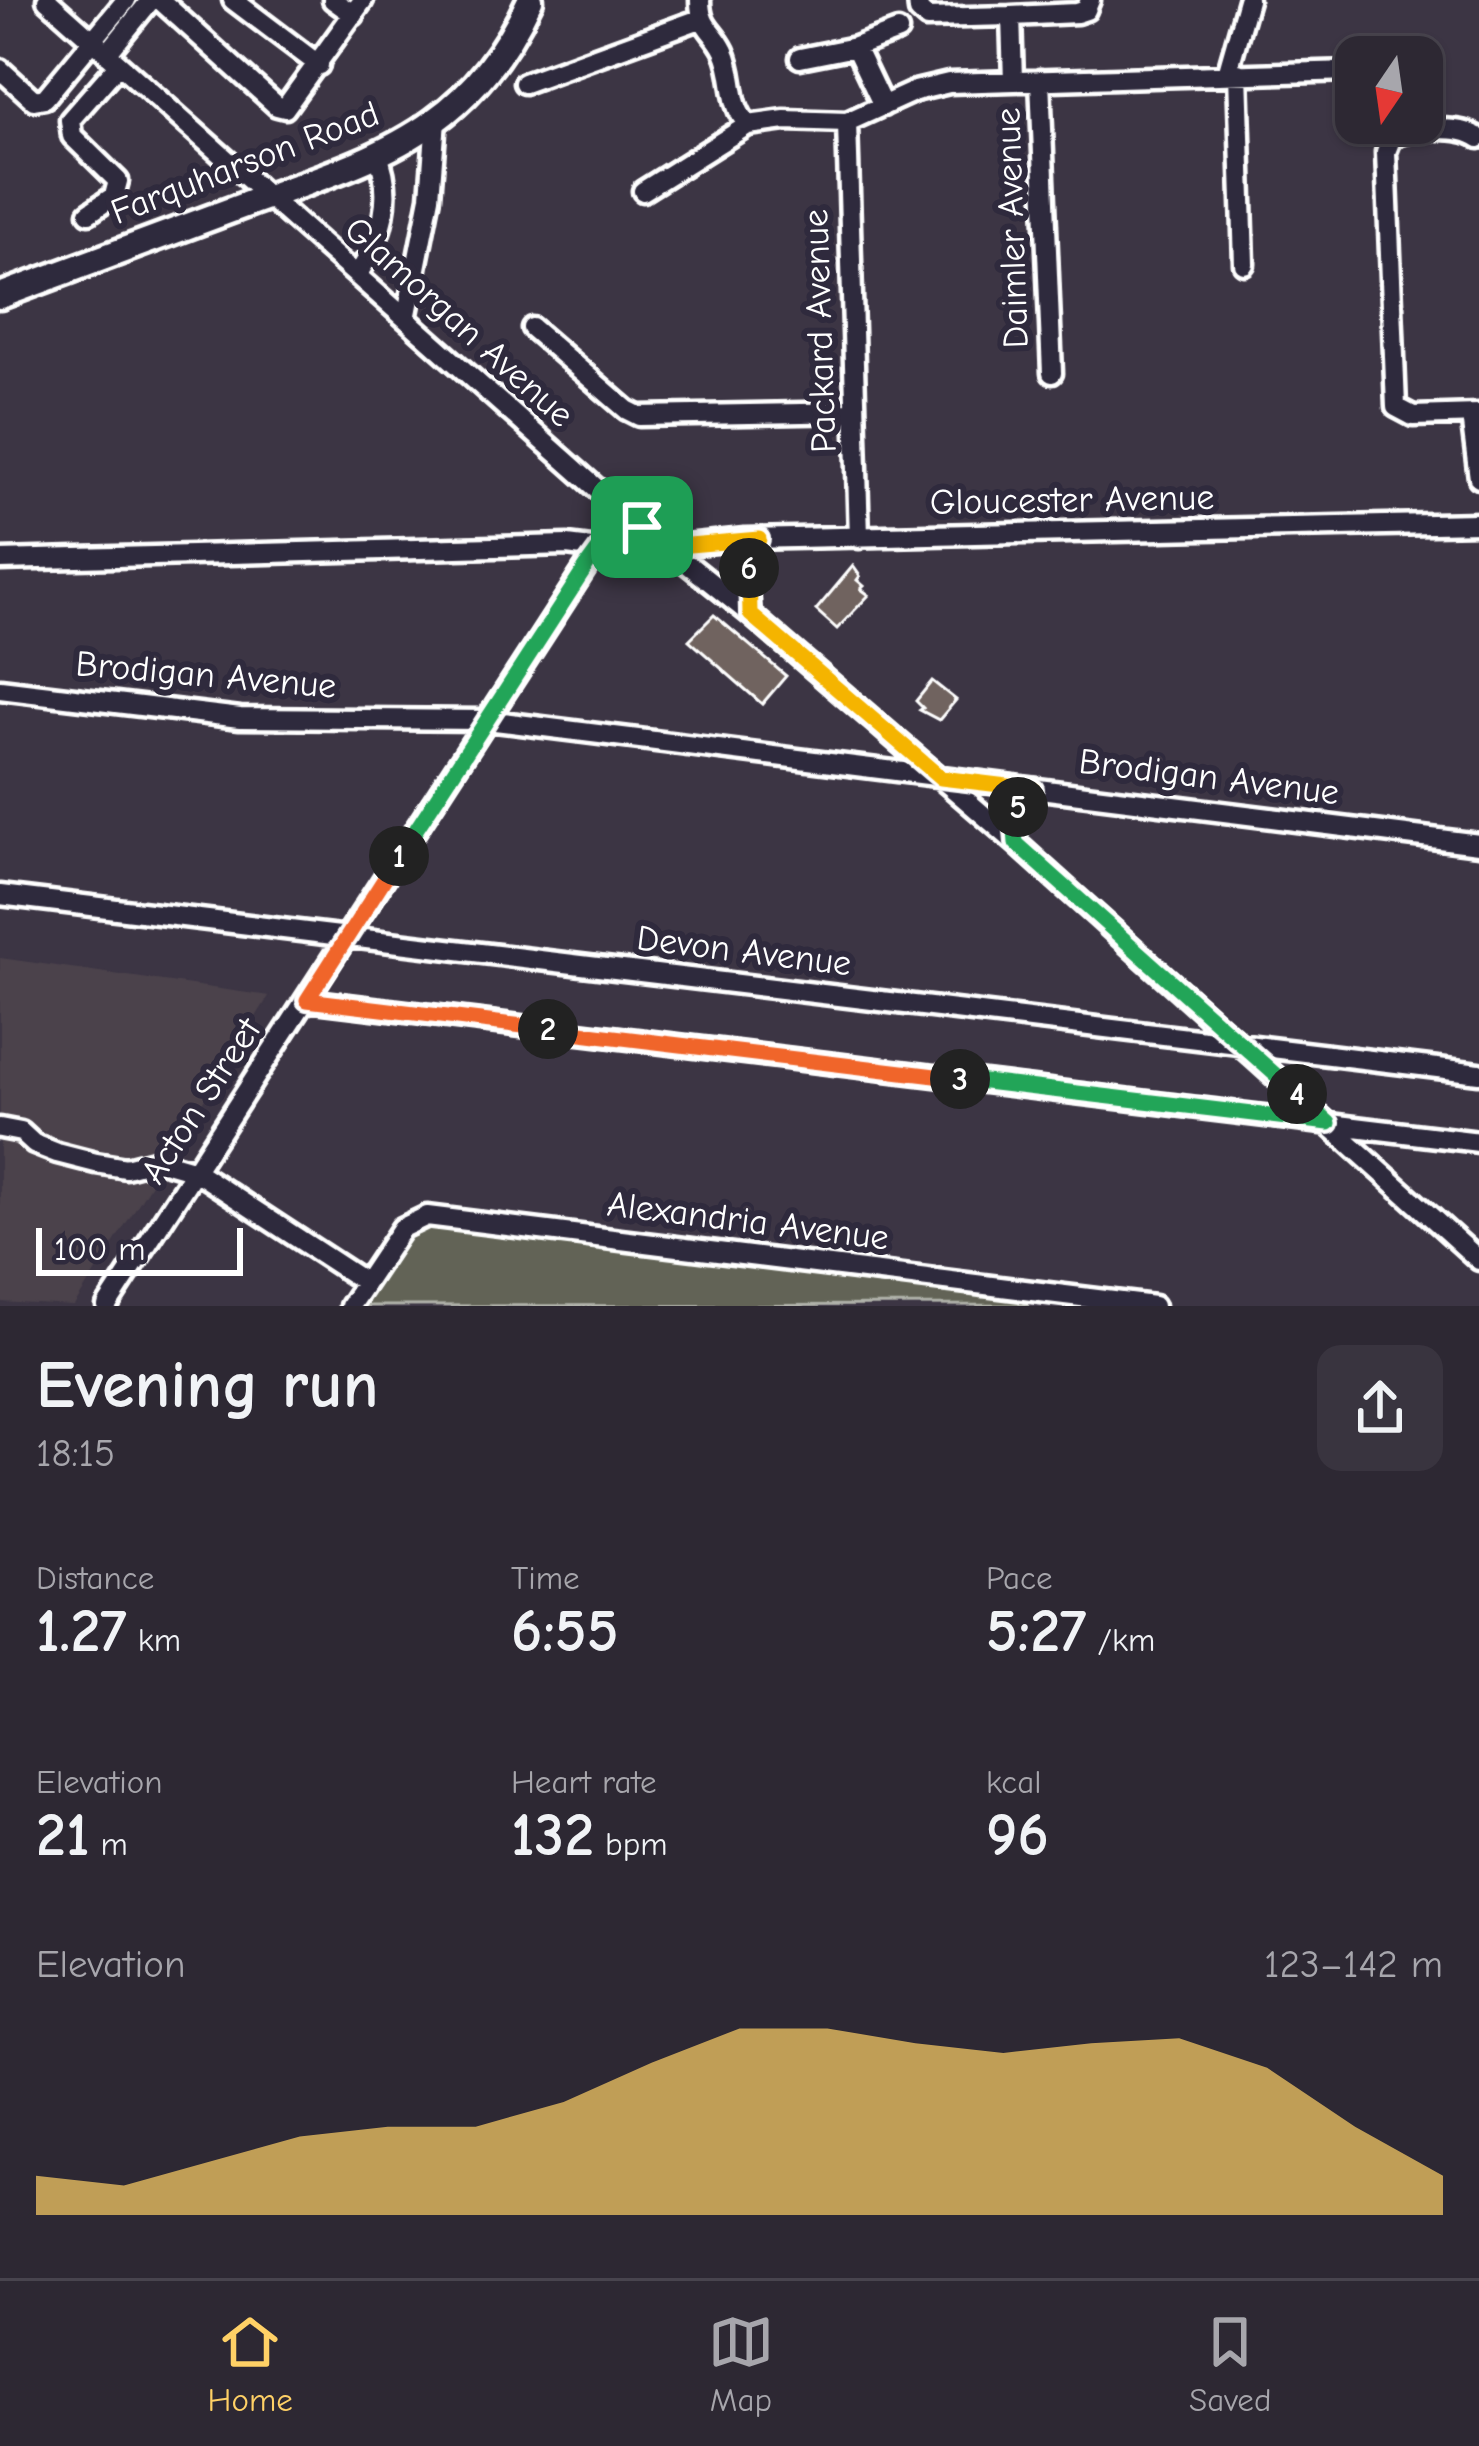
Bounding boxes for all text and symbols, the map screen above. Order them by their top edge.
north arrow [1335,36,1443,144]
map controls [1335,36,1443,144]
street label: Farquharson Road [105,93,385,233]
street label: Daimler Avenue [987,107,1037,349]
street label: Packard Avenue [795,208,845,454]
street label: Glamorgan Avenue [336,209,582,435]
pin [591,476,693,578]
street label: Gloucester Avenue [929,477,1215,523]
icon: arrive [609,494,675,560]
pin: 6 [719,538,779,598]
text: 6 [740,549,758,587]
street label: Brodigan Avenue [74,643,338,707]
street label: Brodigan Avenue [1077,741,1341,813]
pin: 5 [988,777,1048,837]
text: 5 [1009,788,1027,826]
pin: 1 [369,826,429,886]
text: 1 [393,837,405,875]
street label: Devon Avenue [635,918,853,984]
pin: 2 [518,999,578,1059]
street label: Acton Street [132,1009,270,1191]
text: 2 [540,1010,556,1048]
pin: 3 [930,1049,990,1109]
text: 3 [952,1060,968,1098]
pin: 4 [1267,1064,1327,1124]
text: 4 [1289,1075,1305,1113]
street label: Alexandria Avenue [605,1183,891,1259]
scale bar [36,1222,243,1275]
text: 100 m [54,1230,146,1268]
button: share [1317,1345,1443,1471]
text: Evening run [36,1348,378,1424]
text: 18:15 [36,1431,115,1476]
text: Distance [36,1559,154,1597]
text: Time [511,1559,580,1597]
text: Pace [986,1559,1053,1597]
text: 1.27 [36,1597,127,1666]
text: 6:55 [511,1597,619,1666]
text: 5:27 [986,1597,1087,1666]
text: km [127,1621,181,1659]
text: /km [1087,1621,1155,1659]
text: Elevation [36,1763,162,1801]
text: Heart rate [511,1763,657,1801]
text: kcal [986,1763,1041,1801]
text: 21 [36,1801,89,1870]
text: 132 [511,1801,594,1870]
text: 96 [986,1801,1049,1870]
text: m [89,1825,128,1863]
text: bpm [594,1825,668,1863]
text: Elevation [36,1942,185,1987]
text: 123–142 m [1264,1942,1443,1987]
tab: Home [208,2309,293,2419]
tab: Map [708,2309,774,2419]
tab: Saved [1189,2309,1271,2419]

